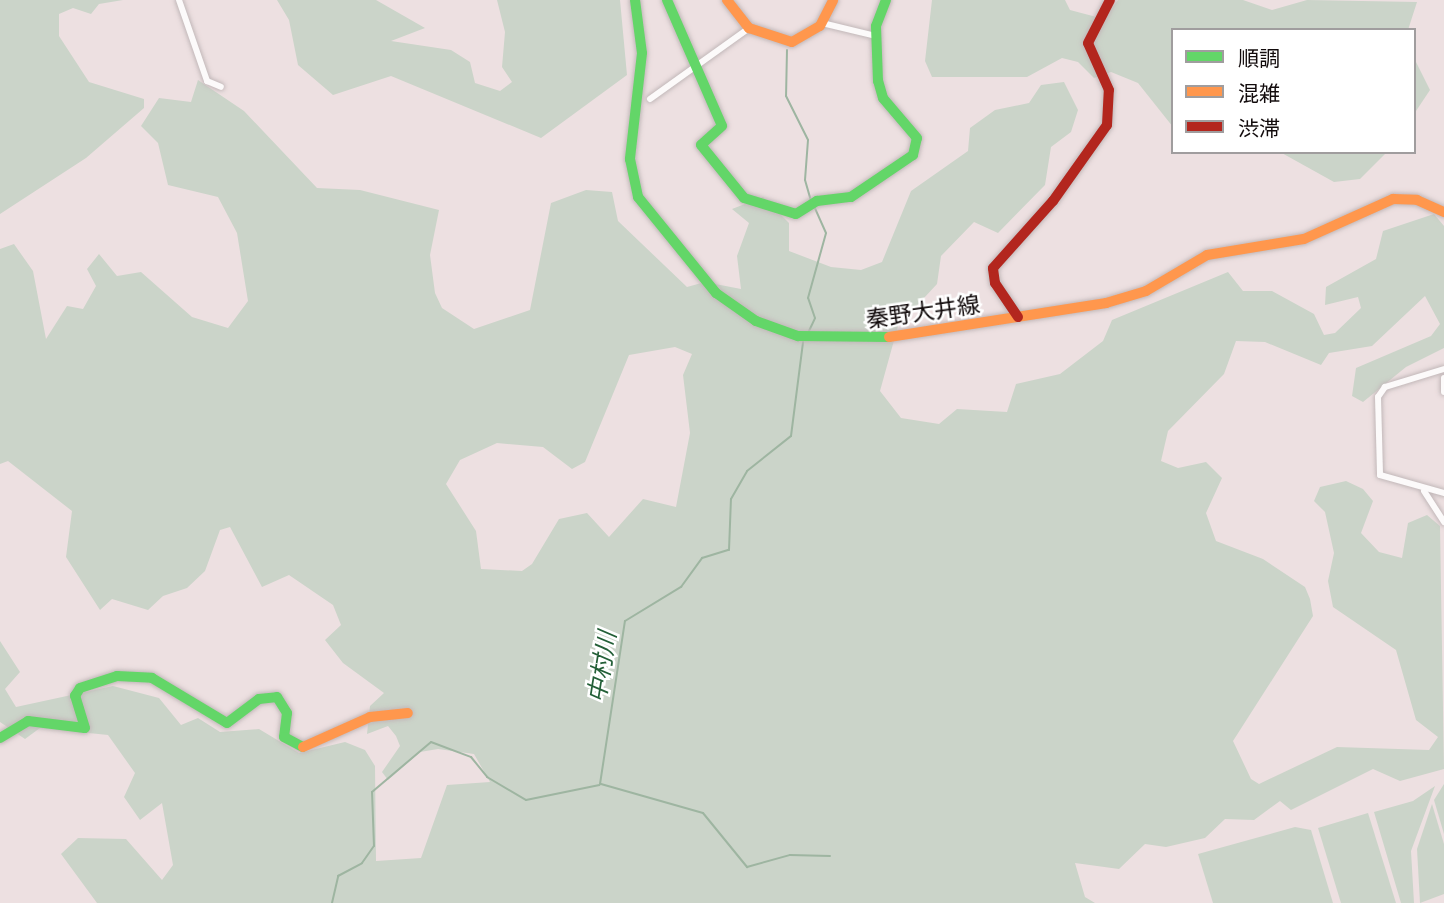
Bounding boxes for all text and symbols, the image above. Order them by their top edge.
legend [1171,28,1416,154]
text: 順調 [1238,45,1280,72]
text: 混雑 [1238,80,1280,107]
text: 渋滞 [1238,115,1280,142]
street label: 秦野大井線 [864,290,982,334]
water label: 中村川 [582,629,622,705]

